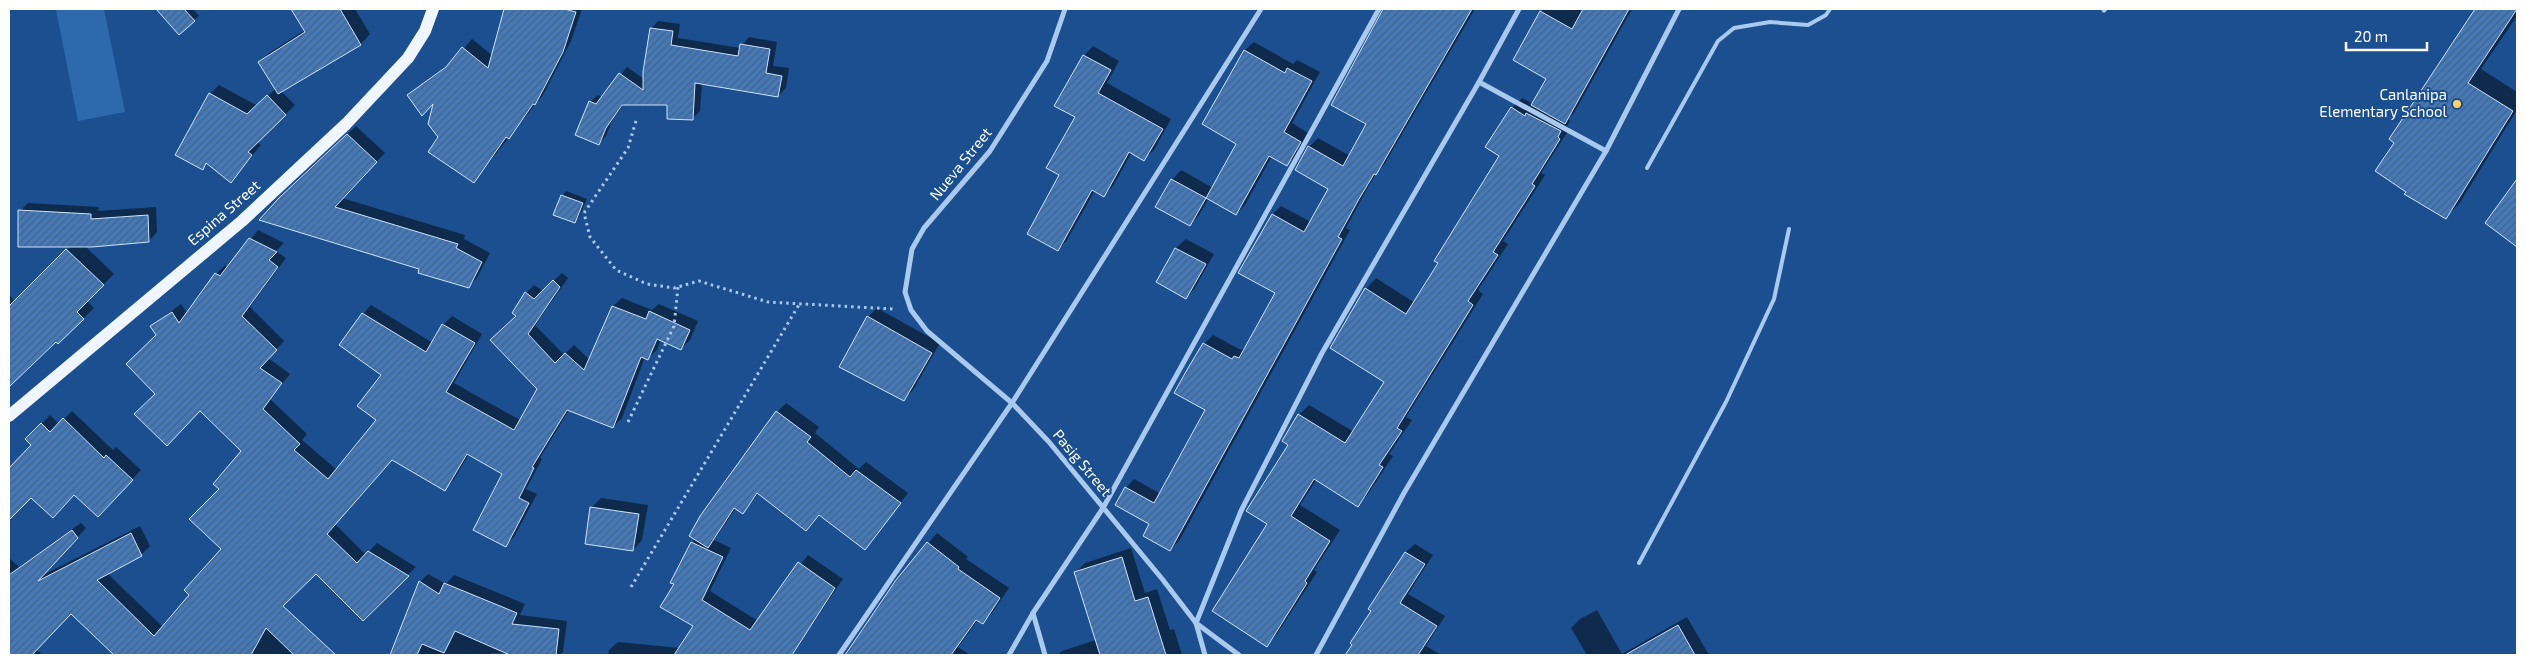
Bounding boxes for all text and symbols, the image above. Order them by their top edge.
scale bar [2346,20,2427,52]
text: 20 m [2354,27,2388,45]
place label: Canlanipa Elementary School [2319,85,2448,120]
marker: Canlanipa Elementary School [2451,98,2463,110]
street label: Nueva Street [925,123,995,203]
street label: Espina Street [183,176,264,249]
street label: Pasig Street [1050,425,1116,500]

